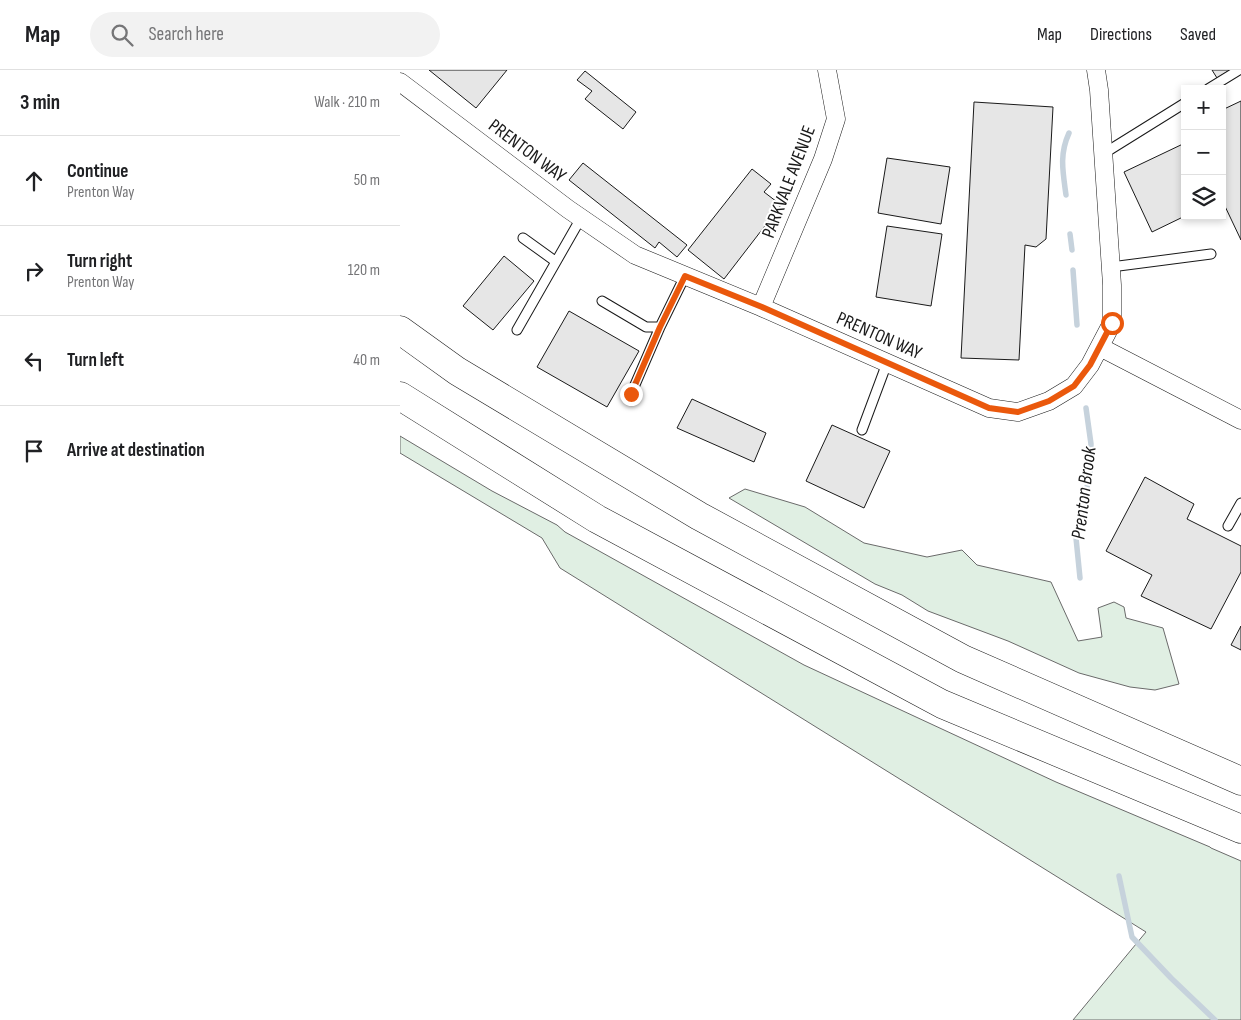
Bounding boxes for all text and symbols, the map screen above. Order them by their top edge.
search box [90,12,440,57]
text: Map [25,20,60,49]
icon: search [108,21,136,49]
text: Search here [148,23,224,46]
text: Map [1037,24,1062,45]
text: Directions [1090,24,1152,45]
text: Saved [1180,24,1216,45]
map controls [1181,85,1226,220]
button: + [1181,85,1226,130]
text: 3 min [20,90,60,115]
text: Walk · 210 m [314,93,380,112]
street label: PRENTON WAY [484,114,570,188]
street label: PARKVALE AVENUE [757,123,821,241]
button: − [1181,130,1226,175]
text: Continue [67,160,128,183]
icon: ahead [20,167,48,195]
text: 50 m [354,171,380,190]
button: layers [1181,175,1226,220]
text: Prenton Way [67,183,134,202]
text: Turn right [67,250,132,273]
icon: right [20,257,48,285]
text: 120 m [348,261,380,280]
text: Prenton Way [67,273,134,292]
street label: PRENTON WAY [833,307,925,365]
route start [1101,312,1124,335]
icon: left [20,347,48,375]
text: Turn left [67,349,124,372]
text: 40 m [353,351,380,370]
route end [620,383,643,406]
icon: arrive [20,437,48,465]
text: Arrive at destination [67,439,205,462]
water label: Prenton Brook [1066,445,1102,541]

